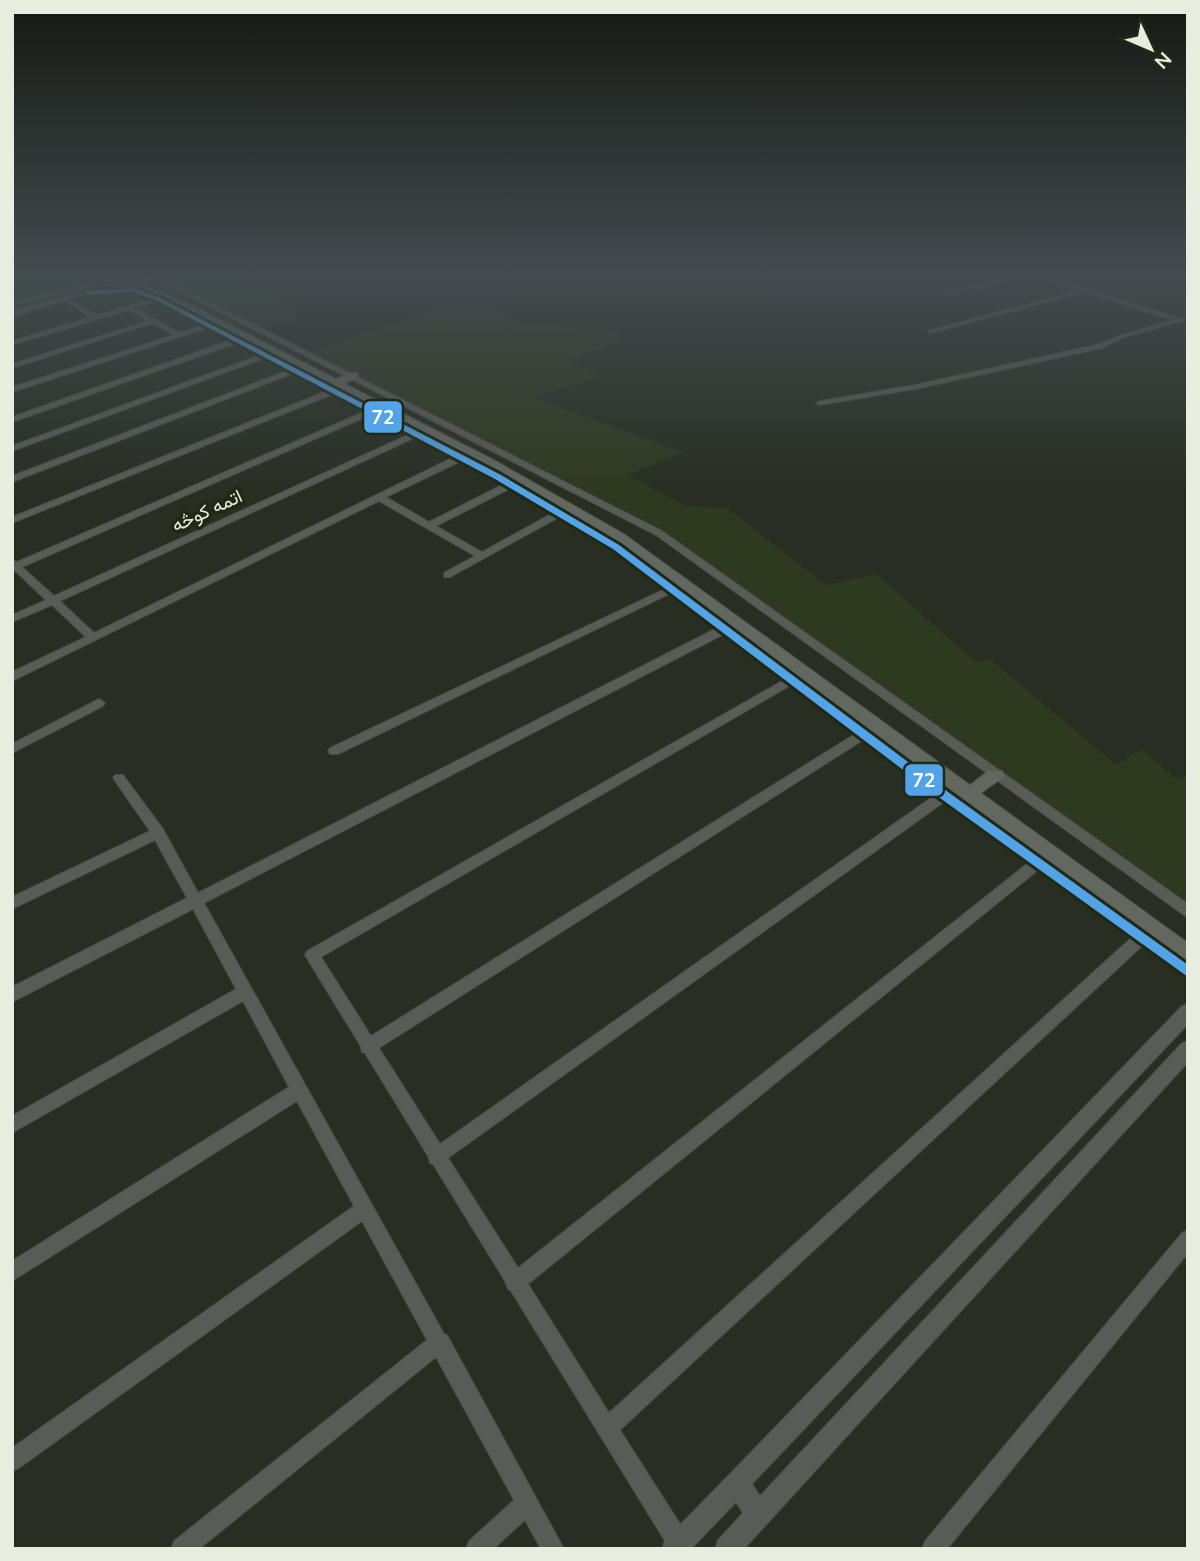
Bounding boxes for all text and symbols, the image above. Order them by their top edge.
north arrow [1116,14,1186,84]
text: N [1148,46,1177,74]
line badge: 72 [363,400,403,434]
text: 72 [372,405,394,431]
street label: اتمه کوڅه [167,483,247,539]
line badge: 72 [904,763,944,797]
text: 72 [913,768,935,794]

